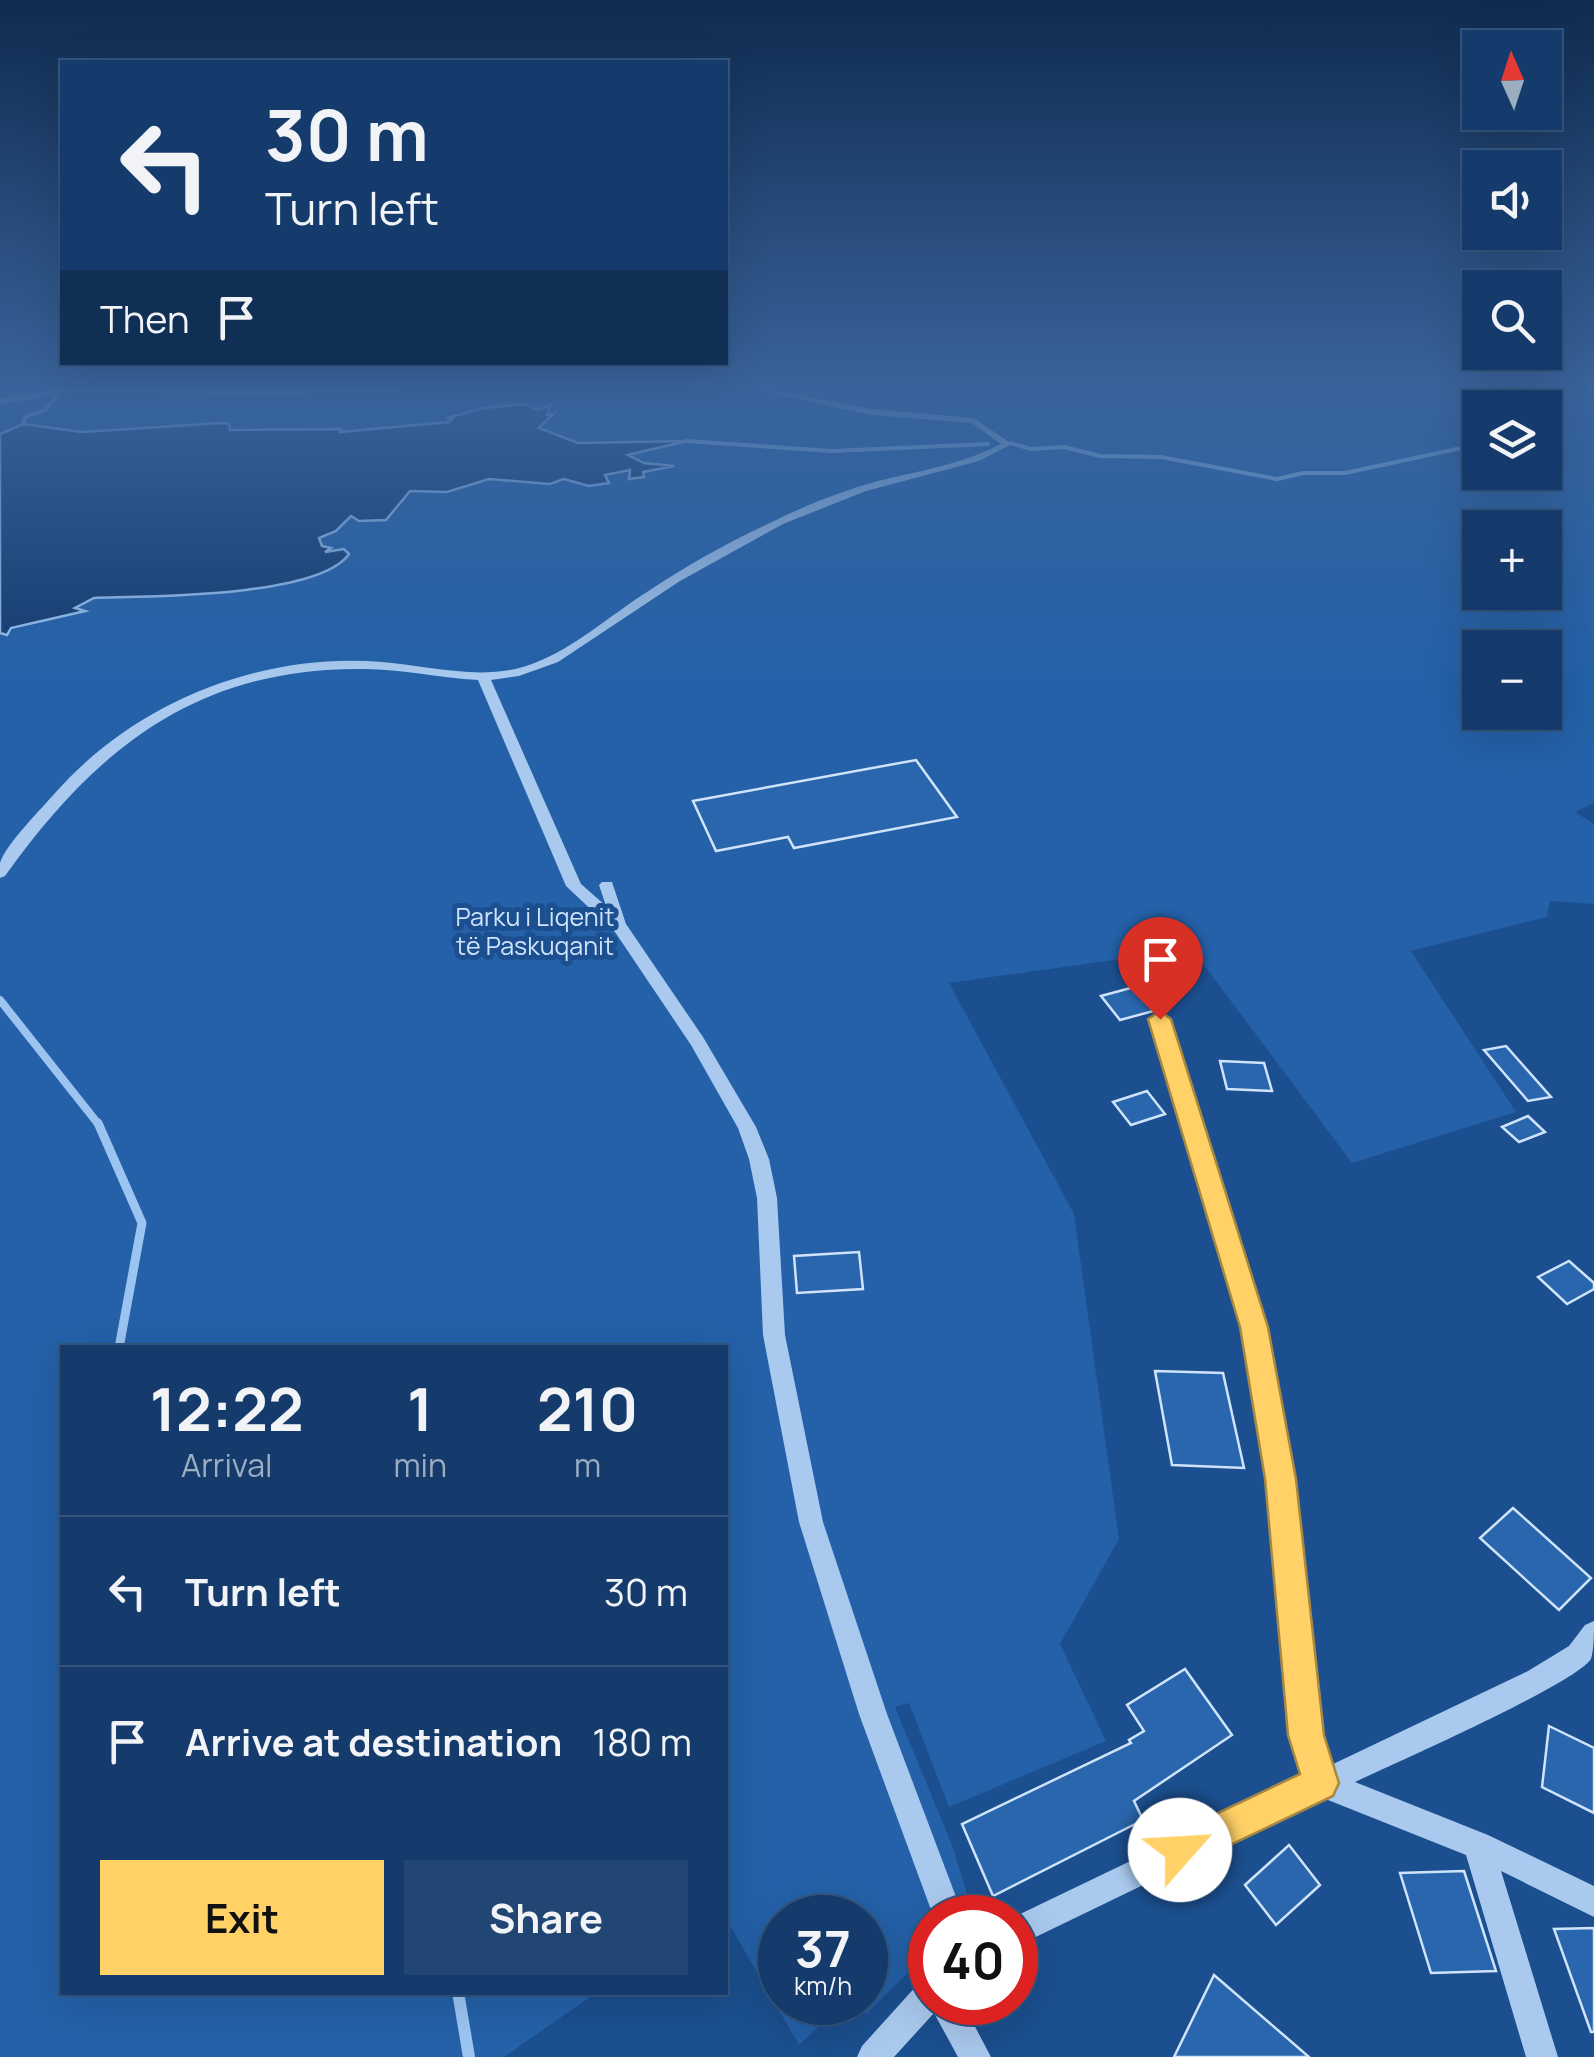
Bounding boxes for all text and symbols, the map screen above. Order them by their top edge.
north arrow [1462,30,1562,130]
map controls [1462,30,1562,730]
text: 30 m [265,86,429,182]
icon: left [100,100,230,230]
button: sound [1462,150,1562,250]
text: Turn left [265,177,439,239]
button: search [1462,270,1562,370]
icon: arrive [209,290,264,345]
text: Then [100,292,189,344]
button: layers [1462,390,1562,490]
button: + [1462,510,1562,610]
button: − [1462,630,1562,730]
park label: Parku i Liqenit të Paskuqanit [456,899,614,963]
pin [1118,917,1203,1020]
icon: arrive [1133,932,1188,987]
text: 12:22 [150,1367,304,1449]
text: 1 [407,1367,433,1449]
text: 210 [537,1367,638,1449]
text: Arrival [181,1443,272,1487]
text: min [393,1443,447,1487]
text: m [574,1443,601,1487]
icon: left [100,1564,155,1619]
text: Turn left [185,1565,341,1617]
text: 30 m [604,1565,688,1617]
icon: arrive [100,1714,155,1769]
text: Arrive at destination [185,1715,562,1767]
text: 180 m [592,1715,692,1767]
position arrow [1128,1798,1232,1902]
button: Exit [100,1860,384,1975]
button: Share [404,1860,688,1975]
speed limit sign: 40 [908,1895,1038,2025]
text: 37 [795,1914,851,1982]
text: km/h [794,1968,852,2003]

